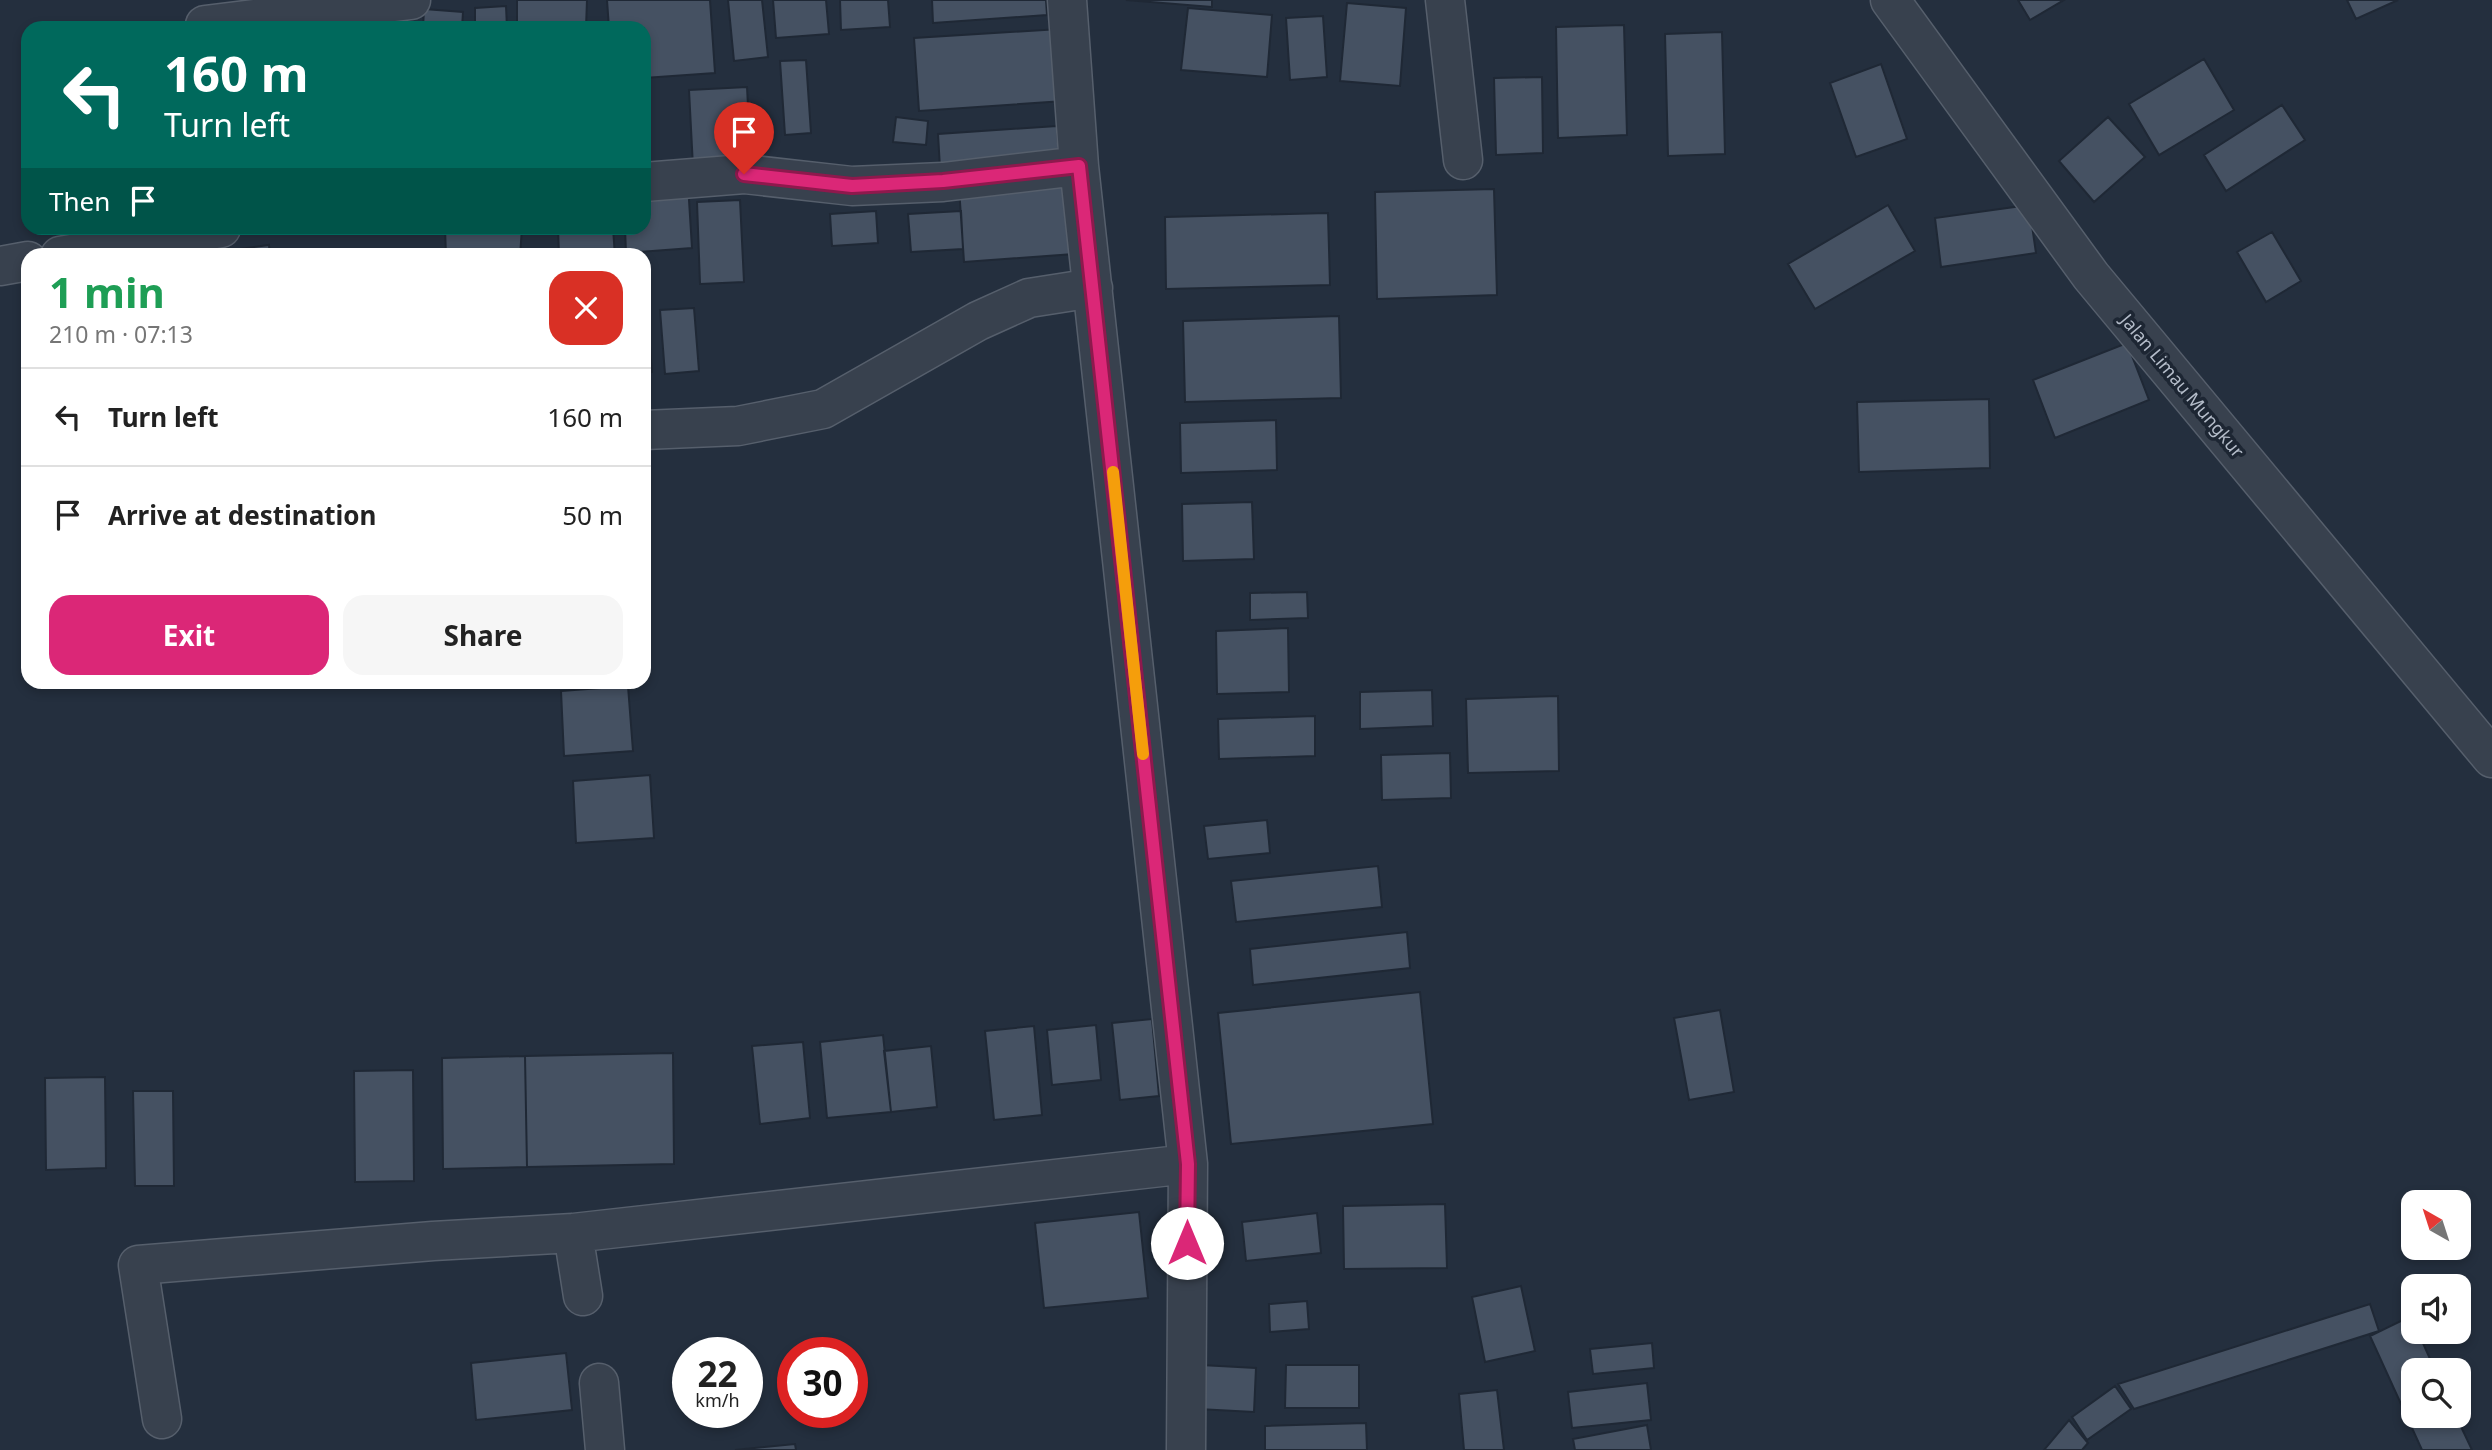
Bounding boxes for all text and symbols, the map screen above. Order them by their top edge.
text: 160 m [164,40,309,106]
icon: left [49,49,140,140]
pin [714,102,774,174]
text: Turn left [164,103,290,146]
icon: arrive [725,113,763,151]
icon: arrive [124,182,162,220]
text: Then [49,183,110,219]
text: 1 min [49,263,165,320]
button: close [549,271,623,345]
street label: Jalan Limau Mungkur [2114,307,2250,463]
text: 210 m · 07:13 [49,318,193,350]
icon: left [49,398,87,436]
text: Turn left [108,399,219,435]
text: 160 m [547,399,623,435]
icon: arrive [49,496,87,534]
text: Arrive at destination [108,497,377,533]
text: 50 m [562,497,623,533]
button: Exit [49,595,329,675]
button: Share [343,595,623,675]
north arrow [2401,1190,2471,1260]
map controls [2401,1190,2471,1428]
position arrow [1150,1206,1224,1280]
button: sound [2401,1274,2471,1344]
speed limit sign: 30 [777,1337,868,1428]
text: 22 [697,1350,738,1397]
button: search [2401,1358,2471,1428]
text: km/h [695,1388,740,1412]

